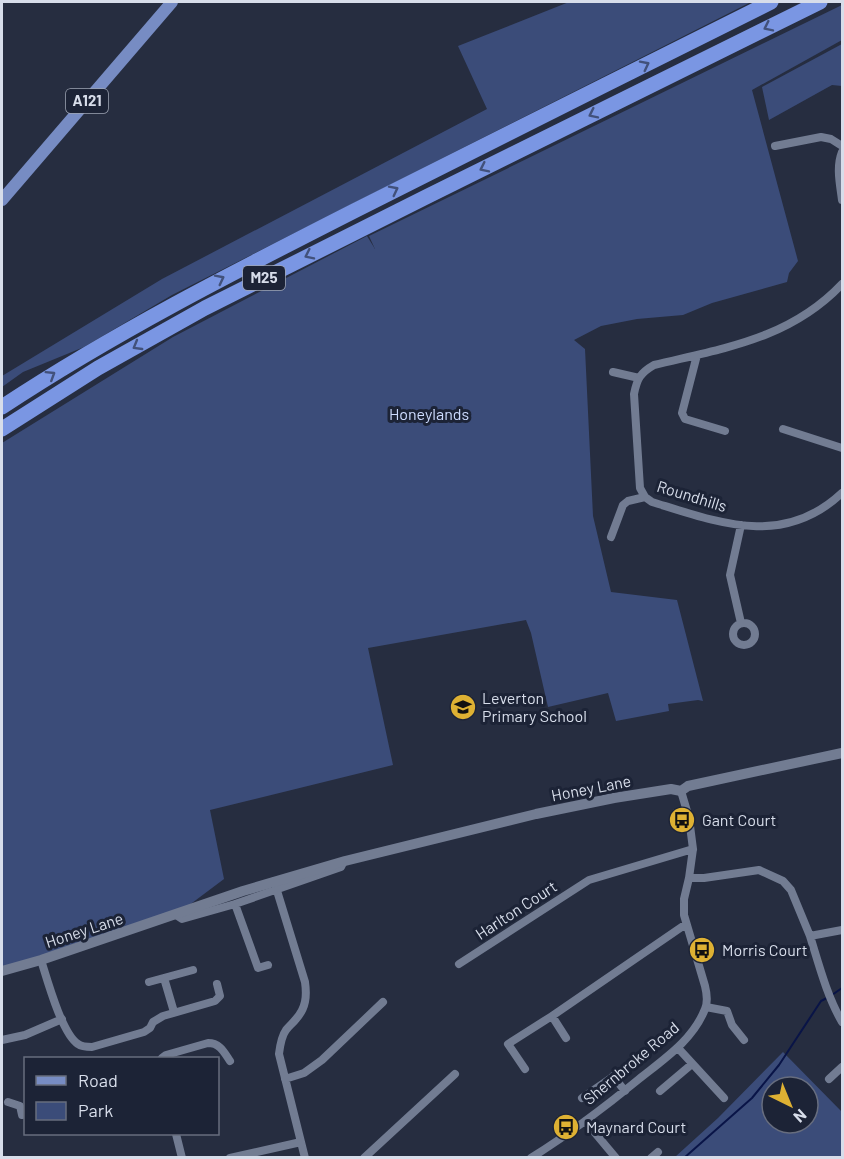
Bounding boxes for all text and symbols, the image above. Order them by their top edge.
one-way arrow [763,20,774,32]
one-way arrow [639,61,649,72]
road number: A121 [66,89,108,113]
one-way arrow [589,107,600,118]
one-way arrow [480,161,490,172]
one-way arrow [388,186,399,198]
one-way arrow [305,248,316,259]
road number: M25 [243,266,285,290]
one-way arrow [214,275,225,286]
one-way arrow [133,339,143,350]
one-way arrow [44,371,55,382]
park label: Honeylands [389,404,469,423]
street label: Roundhills [655,476,729,515]
place label: Leverton Primary School [482,688,587,725]
school or university icon: Leverton Primary School [448,692,478,722]
street label: Honey Lane [549,770,632,805]
bus stop icon: Gant Court [667,805,697,835]
place label: Gant Court [702,810,776,829]
street label: Harlton Court [471,876,560,943]
street label: Honey Lane [42,908,125,951]
bus stop icon: Morris Court [687,935,717,965]
place label: Morris Court [722,940,808,959]
street label: Shernbroke Road [579,1017,682,1108]
legend [24,1057,219,1135]
text: Road [78,1069,118,1091]
north arrow [760,1075,820,1135]
text: Park [78,1099,113,1121]
text: N [790,1106,811,1127]
bus stop icon: Maynard Court [551,1112,581,1142]
place label: Maynard Court [586,1117,686,1136]

